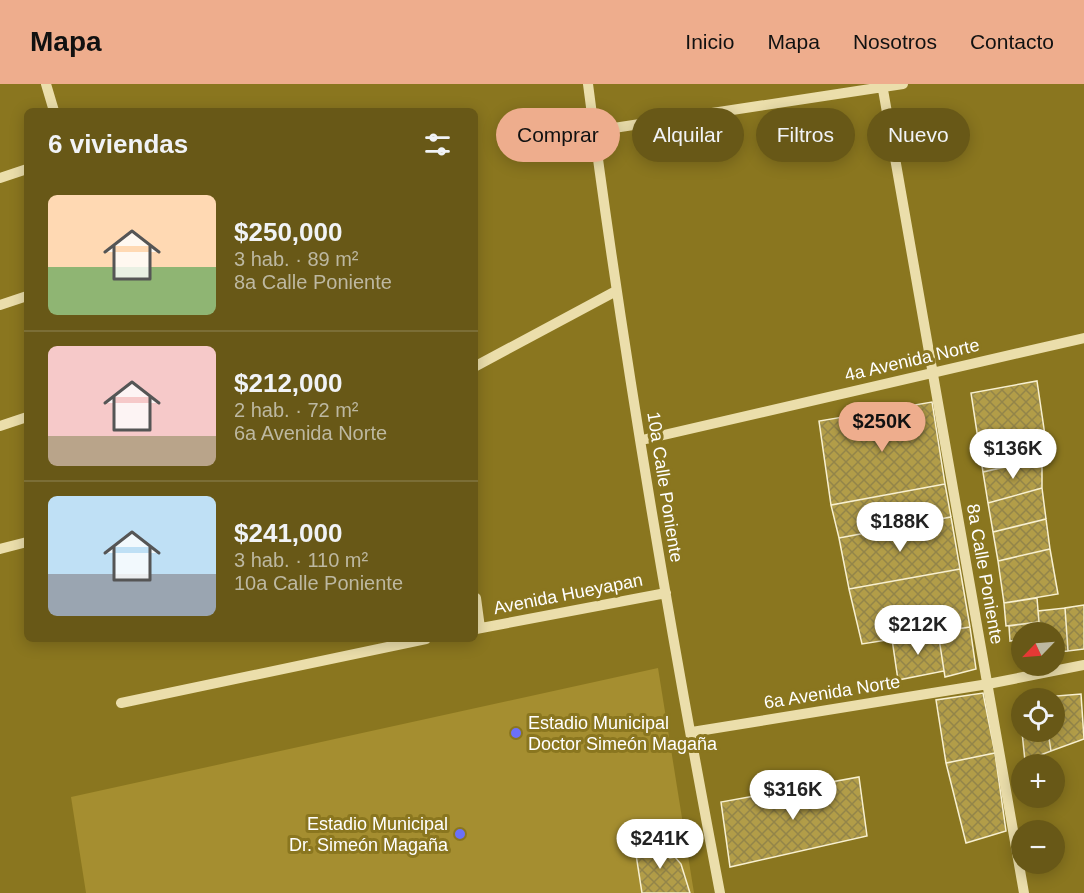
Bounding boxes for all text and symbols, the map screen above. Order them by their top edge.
text: Mapa [30,26,102,57]
text: Inicio [685,30,734,53]
text: Mapa [767,30,820,53]
text: Nosotros [853,30,937,53]
text: Contacto [970,30,1054,53]
chip: Comprar [496,108,620,162]
chip: Alquilar [632,108,744,162]
chip: Filtros [756,108,855,162]
chip: Nuevo [867,108,970,162]
icon: filters [421,128,454,161]
text: 6 viviendas [48,129,188,159]
text: $250,000 [234,217,342,247]
icon: home [96,219,168,291]
text: 3 hab. · 89 m² [234,248,359,270]
text: 8a Calle Poniente [234,271,392,293]
street label: 4a Avenida Norte [843,335,981,385]
text: $212,000 [234,368,342,398]
icon: home [96,370,168,442]
text: 2 hab. · 72 m² [234,399,359,421]
pin: $250K [840,402,924,453]
street label: 10a Calle Poniente [643,410,687,564]
text: $250K [853,410,911,432]
text: 6a Avenida Norte [234,422,387,444]
pin: $136K [971,429,1055,480]
text: $136K [984,437,1042,459]
pin: $188K [858,502,942,553]
street label: 8a Calle Poniente [963,502,1007,646]
text: $188K [871,510,929,532]
text: $241,000 [234,518,342,548]
icon: home [96,520,168,592]
text: 3 hab. · 110 m² [234,549,368,571]
street label: Avenida Hueyapan [492,570,644,618]
text: 10a Calle Poniente [234,572,403,594]
pin: $212K [876,605,960,656]
text: $212K [889,613,947,635]
north arrow [1011,622,1065,676]
map controls [1011,622,1065,874]
street label: 6a Avenida Norte [762,671,902,713]
button: locate [1011,688,1065,742]
place label: Estadio Municipal Doctor Simeón Magaña [528,713,718,754]
marker: Estadio Municipal Doctor Simeón Magaña [509,726,523,740]
button: + [1011,754,1065,808]
pin: $316K [751,770,835,821]
text: $316K [764,778,822,800]
place label: Estadio Municipal Dr. Simeón Magaña [289,814,449,855]
pin: $241K [618,819,702,870]
button: − [1011,820,1065,874]
marker: Estadio Municipal Dr. Simeón Magaña [453,827,467,841]
text: $241K [631,827,689,849]

